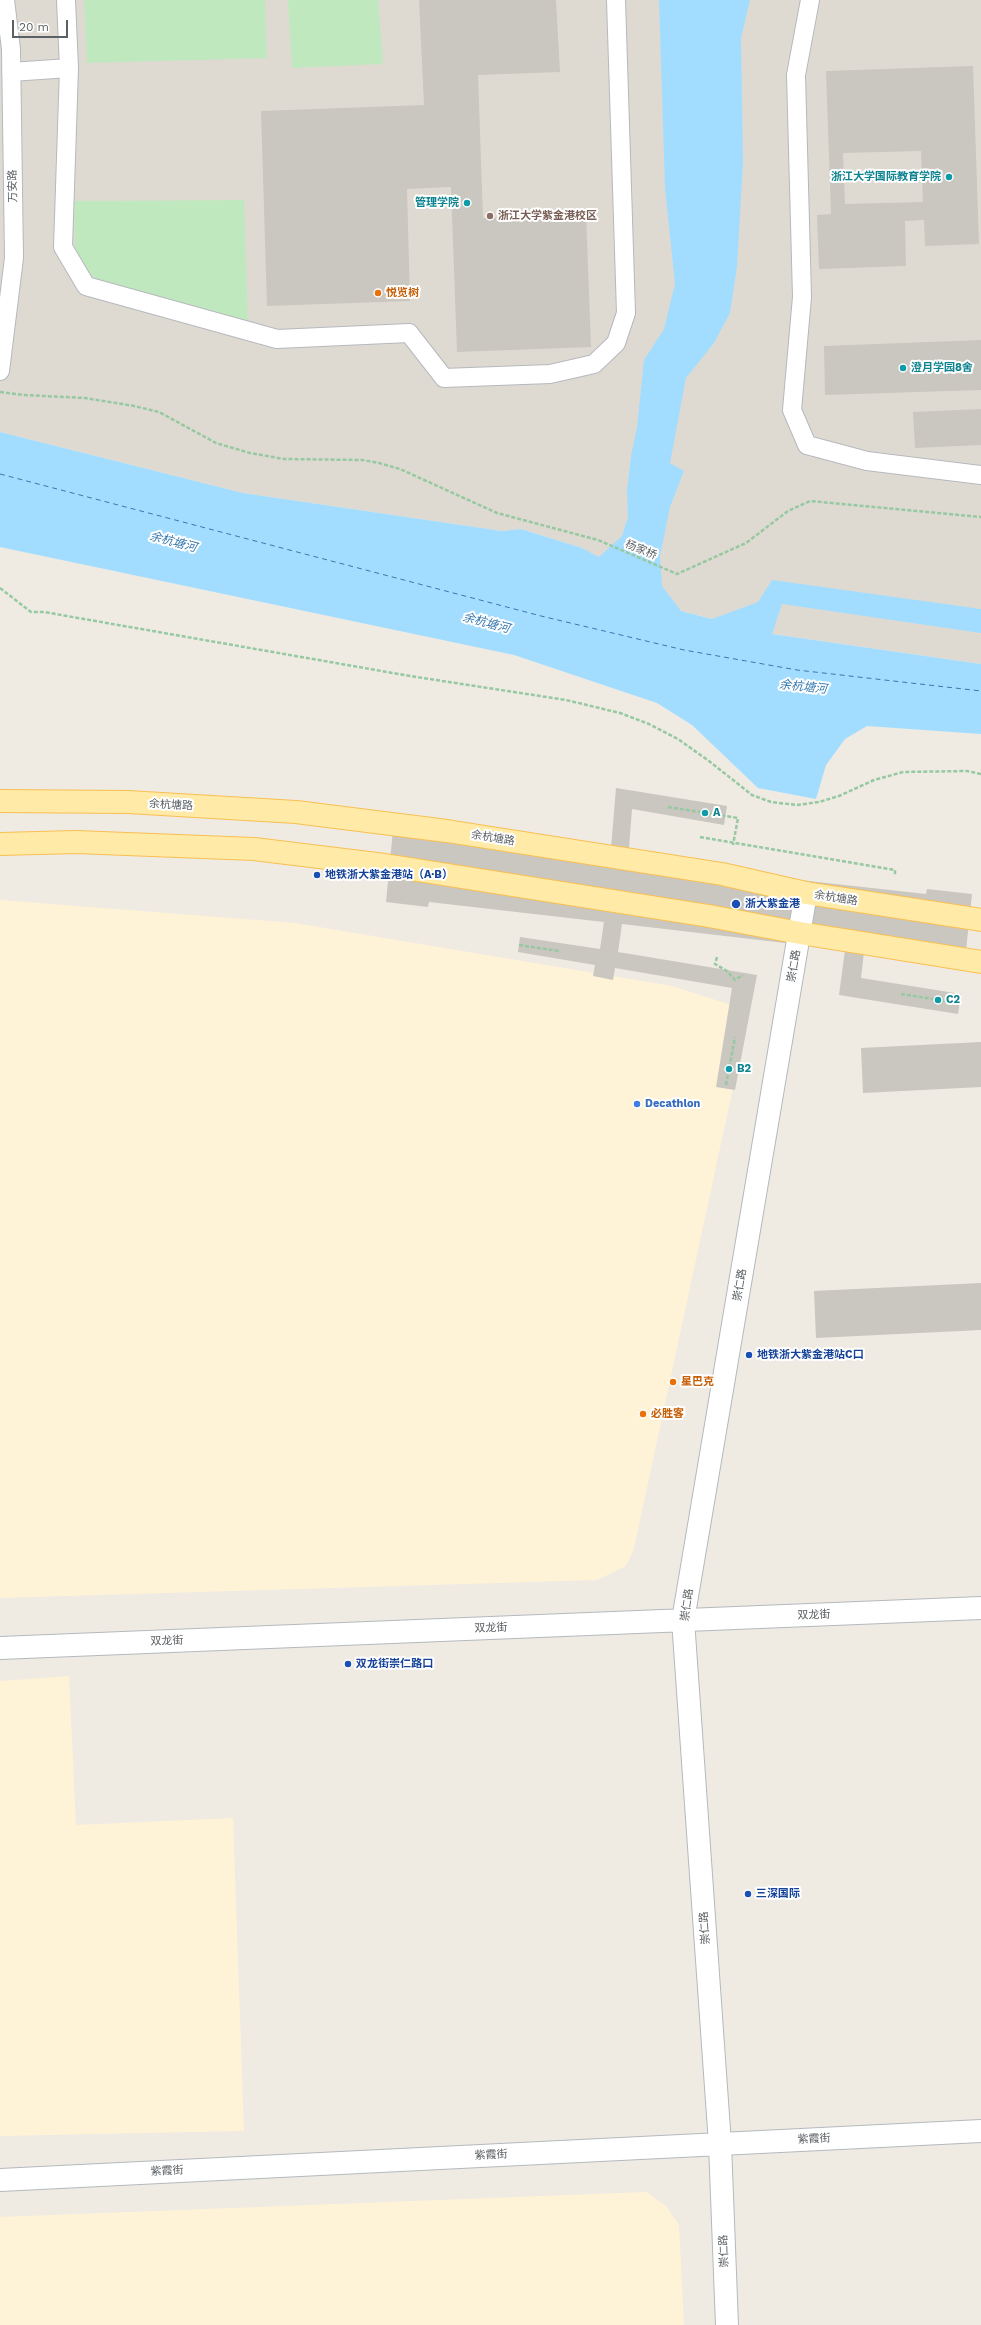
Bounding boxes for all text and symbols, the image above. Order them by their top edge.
scale bar [14,12,70,38]
text: 20 m [19,20,49,34]
street label: 万安路 [6,169,20,203]
place label: 浙江大学国际教育学院 [831,170,941,184]
marker: 浙江大学国际教育学院 [944,172,954,182]
place label: 管理学院 [415,196,459,210]
marker: 管理学院 [462,198,472,208]
place label: 浙江大学紫金港校区 [498,209,597,223]
marker: 浙江大学紫金港校区 [485,211,495,221]
place label: 悦览树 [386,286,419,300]
marker: 悦览树 [373,288,383,298]
place label: 澄月学园8舍 [911,361,973,375]
marker: 澄月学园8舍 [898,363,908,373]
water label: 余杭塘河 [148,529,198,555]
street label: 杨家桥 [623,537,659,563]
water label: 余杭塘河 [461,610,511,636]
water label: 余杭塘河 [778,677,828,697]
street label: 余杭塘路 [149,797,193,813]
place label: A [713,806,720,820]
marker: A [700,808,710,818]
street label: 余杭塘路 [470,828,516,848]
place label: 地铁浙大紫金港站（A·B） [325,868,453,882]
marker: 地铁浙大紫金港站（A·B） [312,870,322,880]
street label: 余杭塘路 [813,888,859,908]
place label: 浙大紫金港 [745,897,800,911]
marker: 浙大紫金港 [730,898,742,910]
street label: 崇仁路 [785,949,803,983]
place label: C2 [946,993,960,1007]
marker: C2 [933,995,943,1005]
place label: B2 [737,1062,751,1076]
marker: B2 [724,1064,734,1074]
place label: Decathlon [645,1097,700,1111]
marker: Decathlon [632,1099,642,1109]
street label: 崇仁路 [731,1268,749,1302]
place label: 地铁浙大紫金港站C口 [757,1348,863,1362]
marker: 地铁浙大紫金港站C口 [744,1350,754,1360]
place label: 星巴克 [681,1375,714,1389]
marker: 星巴克 [668,1377,678,1387]
place label: 必胜客 [651,1407,684,1421]
marker: 必胜客 [638,1409,648,1419]
street label: 崇仁路 [678,1588,696,1622]
street label: 双龙街 [797,1608,831,1622]
street label: 双龙街 [474,1621,508,1635]
street label: 双龙街 [150,1634,184,1648]
place label: 双龙街崇仁路口 [356,1657,433,1671]
marker: 双龙街崇仁路口 [343,1659,353,1669]
place label: 三深国际 [756,1887,800,1901]
marker: 三深国际 [743,1889,753,1899]
street label: 崇仁路 [697,1911,713,1945]
street label: 紫霞街 [797,2132,831,2146]
street label: 紫霞街 [474,2148,508,2162]
street label: 紫霞街 [150,2164,184,2178]
street label: 崇仁路 [717,2234,731,2268]

